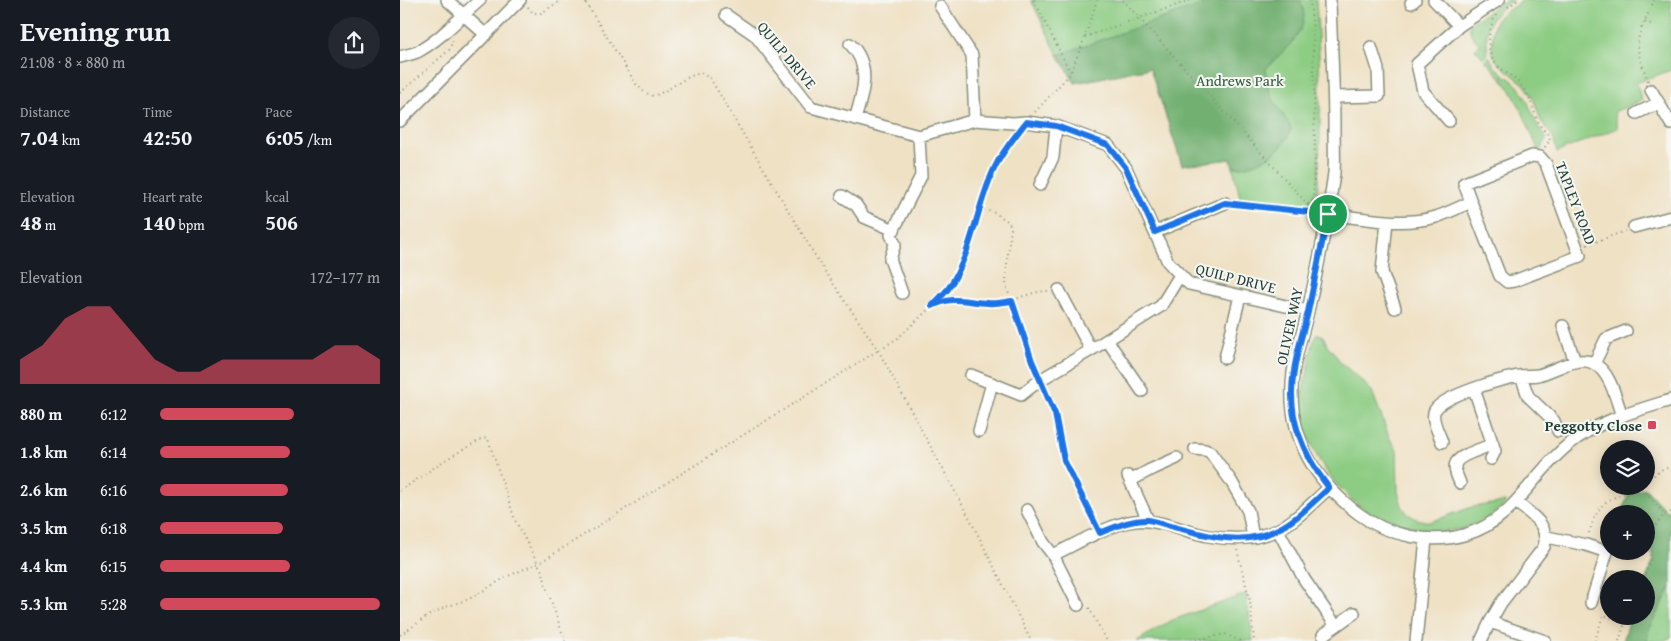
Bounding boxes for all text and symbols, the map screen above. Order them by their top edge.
text: Evening run [20,10,171,51]
button: share [328,17,380,69]
street label: QUILP DRIVE [753,17,822,93]
text: 21:08 · 8 × 880 m [20,50,125,74]
park label: Andrews Park [1196,70,1284,91]
text: Distance [20,102,70,122]
text: Time [143,102,172,122]
text: Pace [265,102,292,122]
text: 7.04 [20,122,59,153]
text: 42:50 [143,122,192,153]
text: 6:05 [265,122,304,153]
text: km [59,130,80,150]
text: /km [304,130,332,150]
street label: TAPLEY ROAD [1551,158,1601,248]
text: Elevation [20,187,75,207]
text: Heart rate [143,187,203,207]
text: kcal [265,187,289,207]
pin [1307,193,1349,235]
icon: arrive [1314,200,1342,228]
text: 48 [20,207,42,238]
text: 140 [143,207,175,238]
text: 506 [265,207,298,238]
text: m [42,215,56,235]
text: bpm [175,215,205,235]
street label: QUILP DRIVE [1194,258,1279,298]
text: Elevation [20,265,83,289]
text: 172–177 m [310,265,380,289]
street label: OLIVER WAY [1271,285,1307,367]
text: 880 m [20,402,62,426]
text: 6:12 [100,402,127,426]
place label: Peggotty Close [1545,415,1642,436]
marker: Peggotty Close [1646,419,1658,431]
text: 1.8 km [20,440,67,464]
text: 6:14 [100,440,127,464]
map controls [1600,440,1655,625]
button: layers [1600,440,1655,495]
text: 2.6 km [20,478,67,502]
text: 6:16 [100,478,127,502]
button: + [1600,505,1655,560]
text: 3.5 km [20,516,67,540]
text: 6:18 [100,516,127,540]
text: 4.4 km [20,554,67,578]
text: 6:15 [100,554,127,578]
button: − [1600,570,1655,625]
text: 5.3 km [20,592,67,616]
text: 5:28 [100,592,127,616]

